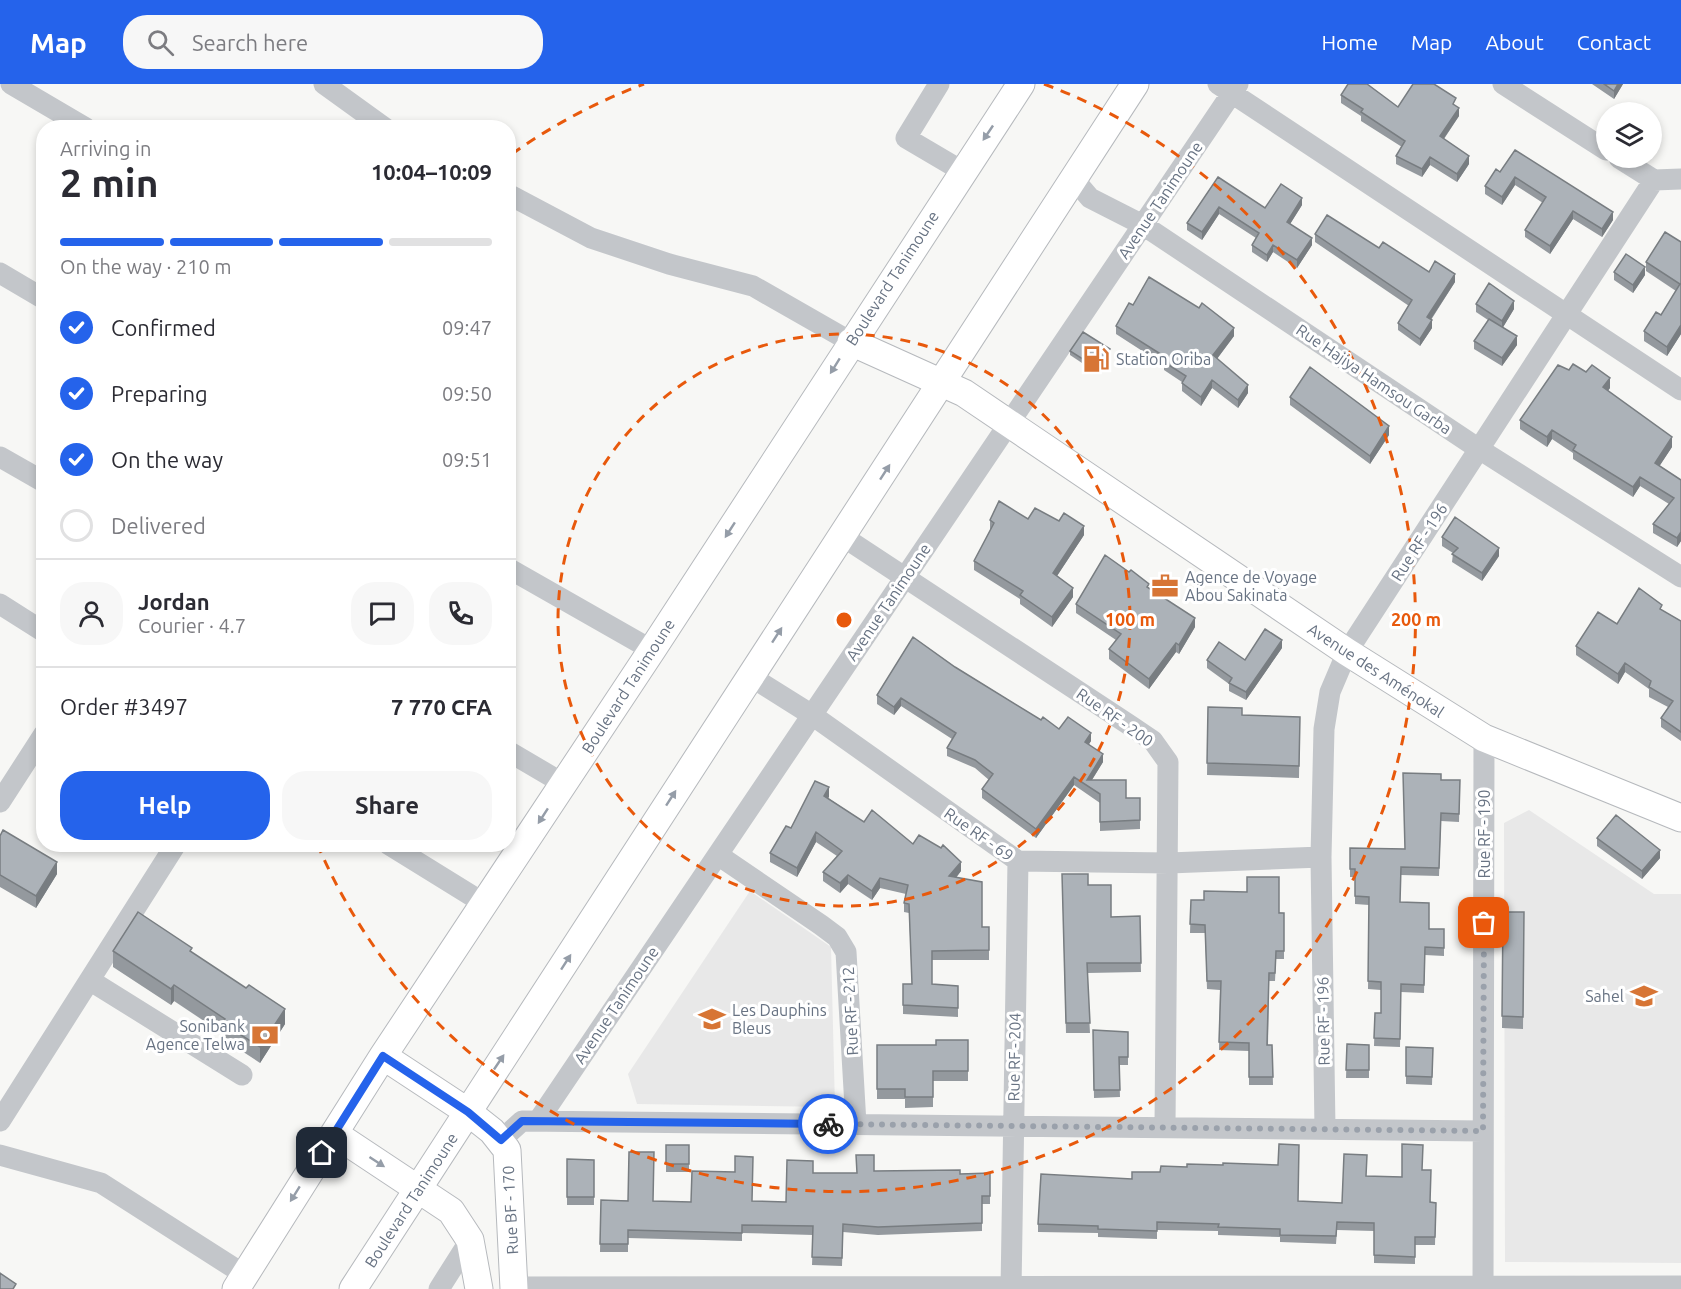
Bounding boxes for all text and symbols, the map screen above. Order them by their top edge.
search box [123,15,543,69]
icon: search [144,26,177,59]
text: Map [30,27,87,58]
text: Search here [192,30,308,55]
text: Home [1321,30,1378,54]
text: Map [1411,30,1452,54]
text: About [1485,30,1544,54]
text: Contact [1577,30,1651,54]
map controls [1596,102,1662,168]
button: layers [1596,102,1662,168]
one-way arrow [982,124,994,140]
text: Arriving in [60,137,151,160]
street label: Avenue Tanimoune [1114,138,1206,262]
text: 10:04–10:09 [371,159,492,184]
text: 2 min [60,161,159,204]
street label: Boulevard Tanimoune [842,207,942,349]
text: On the way · 210 m [60,255,232,278]
icon: check [60,311,93,344]
text: Confirmed [111,315,216,340]
text: 09:47 [442,316,492,339]
street label: Rue Hajiya Hamsou Garba [1293,320,1455,438]
fuel station icon: Station Oriba [1081,344,1111,374]
place label: Station Oriba [1116,350,1211,368]
one-way arrow [830,358,841,374]
icon: check [60,377,93,410]
text: Preparing [111,381,208,406]
text: 09:50 [442,382,492,405]
icon: check [60,443,93,476]
text: On the way [111,447,223,472]
text: 09:51 [442,448,492,471]
one-way arrow [879,463,890,480]
street label: Rue RF - 196 [1387,500,1451,584]
text: Delivered [111,513,206,538]
one-way arrow [725,522,736,538]
street label: Avenue Tanimoune [842,540,934,664]
place label: Agence de Voyage Abou Sakinata [1185,568,1317,604]
office icon: Agence de Voyage Abou Sakinata [1150,571,1180,601]
button: person [60,582,123,645]
button: chat [351,582,414,645]
button: phone [429,582,492,645]
text: Jordan [138,589,210,614]
text: 100 m [1105,609,1155,629]
text: 200 m [1391,609,1441,629]
centre of rings [834,610,854,630]
text: Courier · 4.7 [138,614,246,637]
street label: Boulevard Tanimoune [578,615,678,757]
street label: Avenue des Aménokal [1305,619,1447,721]
one-way arrow [772,626,783,643]
street label: Rue RF - 200 [1073,684,1157,750]
text: Order #3497 [60,694,188,719]
text: 7 770 CFA [391,694,492,719]
button: Help [60,771,270,840]
button: Share [282,771,492,840]
street label: Rue RF - 190 [1475,789,1493,879]
one-way arrow [666,790,677,806]
street label: Rue RF - 69 [941,804,1017,864]
one-way arrow [537,808,549,824]
pin [1458,897,1509,948]
icon: bag [1467,906,1500,939]
street label: Avenue Tanimoune [570,943,662,1067]
one-way arrow [560,954,571,970]
street label: Rue RF - 212 [839,966,861,1056]
street label: Rue RF - 196 [1313,976,1333,1066]
school or university icon: Sahel [1629,981,1659,1011]
place label: Sahel [1585,987,1624,1005]
place label: Les Dauphins Bleus [732,1001,827,1037]
school or university icon: Les Dauphins Bleus [697,1004,727,1034]
street label: Rue RF - 204 [1004,1012,1024,1102]
place label: Sonibank Agence Telwa [146,1017,245,1053]
bank icon: Sonibank Agence Telwa [250,1020,280,1050]
one-way arrow [493,1055,505,1071]
courier [798,1094,858,1154]
icon: bike [812,1108,845,1141]
pin [296,1127,347,1178]
street label: Boulevard Tanimoune [361,1129,461,1271]
icon: home [305,1136,338,1169]
one-way arrow [369,1156,385,1167]
street label: Rue BF - 170 [499,1165,521,1255]
one-way arrow [290,1186,301,1202]

